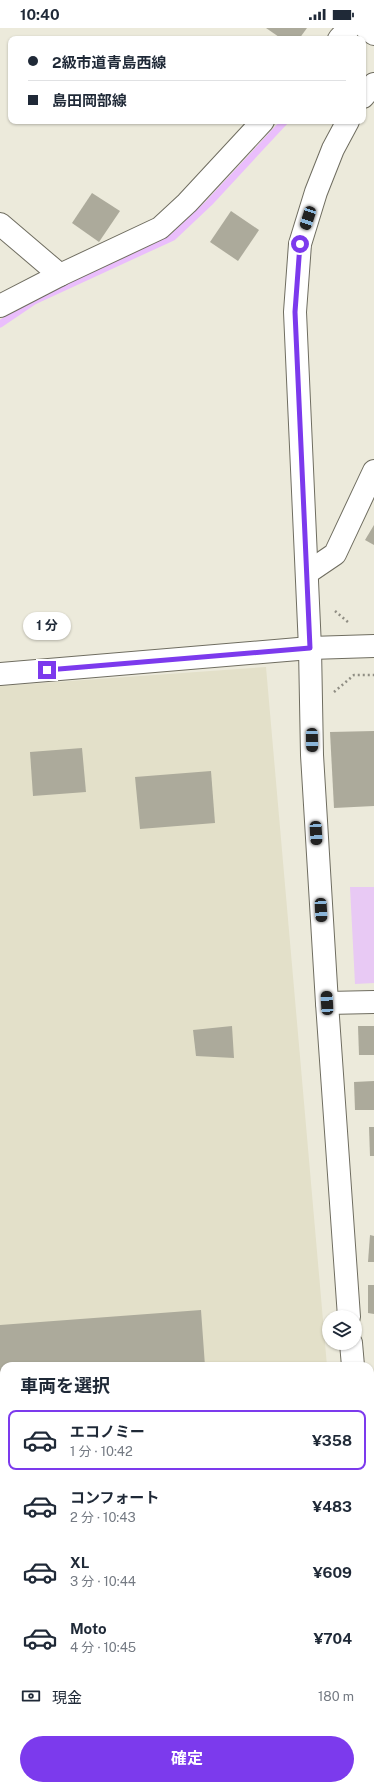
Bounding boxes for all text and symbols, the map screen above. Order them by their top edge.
text: 10:40 [20,6,60,23]
text: 2級市道青島西線 [52,54,167,71]
text: 島田岡部線 [52,92,127,109]
car [299,205,317,231]
route start [291,235,309,253]
callout: 1 分 [23,612,71,640]
text: 1 分 [36,618,58,633]
route end [38,661,56,679]
car [306,728,318,752]
car [309,821,323,845]
car [314,898,328,922]
car [320,991,334,1015]
map controls [322,1310,362,1350]
button: layers [322,1310,362,1350]
text: 車両を選択 [20,1375,110,1396]
icon: car [22,1422,58,1458]
text: エコノミー [70,1423,145,1440]
text: ¥358 [312,1432,352,1449]
text: 1 分 · 10:42 [70,1444,133,1459]
icon: car [22,1488,58,1524]
text: コンフォート [70,1489,160,1506]
text: ¥483 [312,1498,352,1515]
text: 2 分 · 10:43 [70,1510,136,1525]
icon: car [22,1554,58,1590]
text: XL [70,1554,89,1571]
text: ¥609 [313,1564,352,1581]
text: 3 分 · 10:44 [70,1574,136,1589]
icon: car [22,1620,58,1656]
text: Moto [70,1620,107,1637]
text: ¥704 [313,1630,352,1647]
text: 4 分 · 10:45 [70,1640,136,1655]
icon: cash [20,1685,42,1707]
text: 現金 [52,1689,82,1706]
text: 180 m [318,1689,354,1704]
button: 確定 [20,1736,354,1782]

